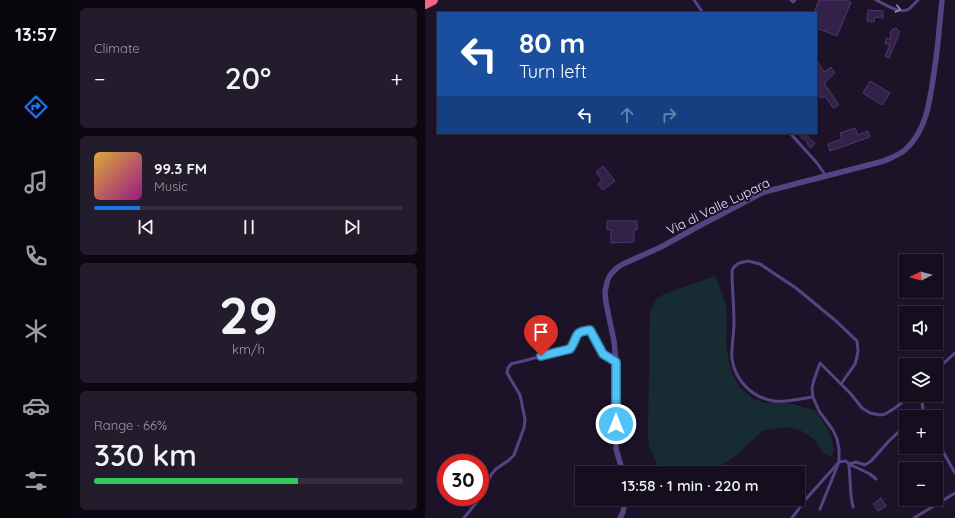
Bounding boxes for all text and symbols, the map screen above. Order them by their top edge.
one-way arrow [895,4,902,12]
text: 13:57 [15,23,57,46]
text: 80 m [519,25,585,60]
icon: left [453,28,505,80]
text: Climate [94,40,140,56]
text: 20° [225,59,271,97]
text: Turn left [519,60,587,83]
text: − [94,65,105,93]
text: + [391,65,403,93]
icon: directions [22,93,50,121]
icon: left [574,104,596,126]
icon: ahead [616,104,638,126]
icon: right [658,104,680,126]
text: 99.3 FM [154,159,207,178]
icon: music [22,168,50,196]
street label: Via di Valle Lupara [664,174,772,238]
text: Music [154,178,188,194]
icon: previous [135,216,157,238]
icon: pause [238,216,260,238]
icon: next [341,216,363,238]
icon: phone [22,242,50,270]
north arrow [899,254,943,298]
map controls [899,254,943,506]
text: 29 [219,282,278,347]
button: sound [899,306,943,350]
pin [524,315,558,356]
icon: climate [22,317,50,345]
icon: arrive [530,321,552,343]
text: km/h [232,341,265,357]
button: layers [899,358,943,402]
icon: car [22,392,50,420]
position arrow [595,403,637,445]
button: + [899,410,943,454]
text: Range · 66% [94,417,167,433]
text: 330 km [94,436,197,474]
speed limit sign: 30 [437,454,489,506]
button: − [899,462,943,506]
icon: filters [22,467,50,495]
text: 13:58 · 1 min · 220 m [621,476,759,495]

